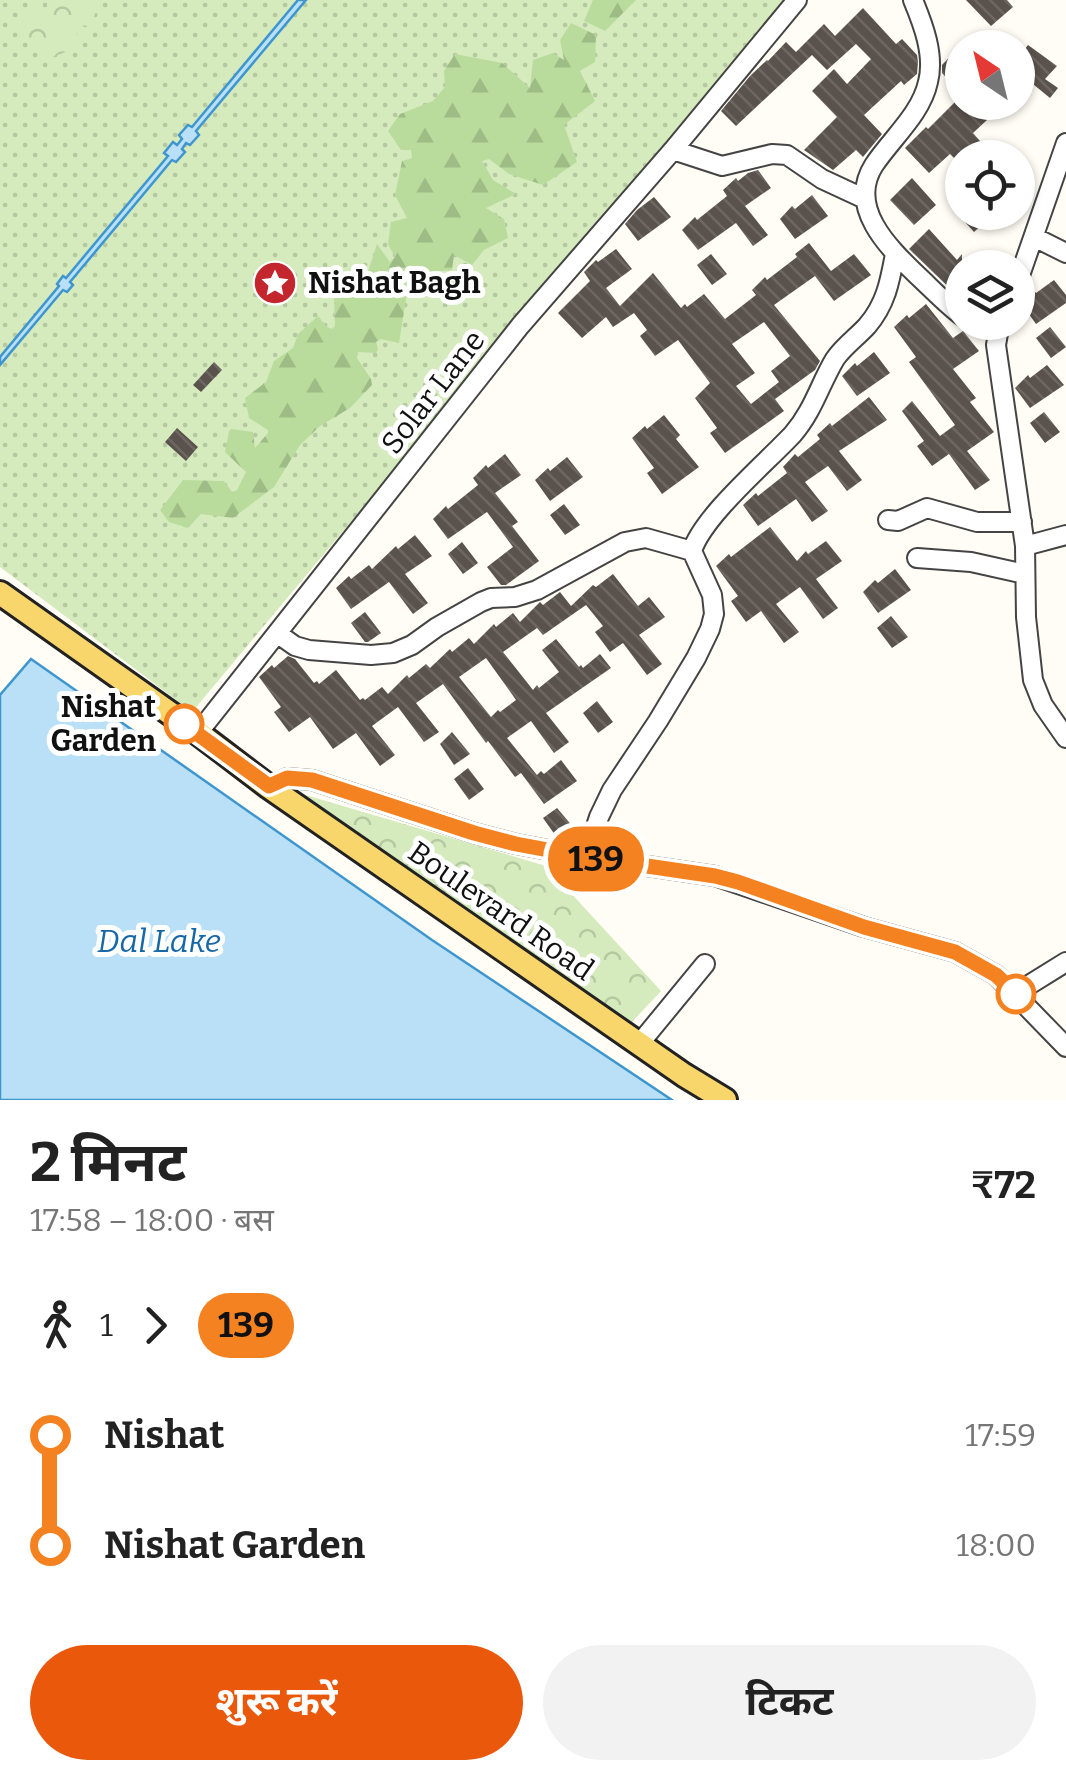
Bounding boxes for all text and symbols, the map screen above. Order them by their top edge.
north arrow [945,30,1035,120]
map controls [945,30,1035,340]
button: locate [945,140,1035,230]
button: layers [945,250,1035,340]
place icon: Nishat Bagh [252,260,298,306]
place label: Nishat Bagh [308,265,480,301]
street label: Solar Lane [374,323,492,461]
place label: Nishat Garden [50,689,157,759]
marker: Nishat Garden [165,705,203,743]
line badge: 139 [538,826,654,892]
street label: Boulevard Road [401,834,601,988]
text: 139 [568,838,624,880]
water label: Dal Lake [97,922,221,960]
unlabelled marker [997,975,1035,1013]
text: 2 मिनट [30,1130,186,1196]
text: ₹72 [970,1162,1036,1208]
text: 17:58 – 18:00 · बस [30,1201,274,1239]
icon: walk [30,1298,85,1353]
icon: forward [128,1298,183,1353]
text: 139 [218,1304,274,1346]
text: 1 [100,1306,113,1344]
text: Nishat [104,1412,225,1458]
text: 17:59 [965,1416,1036,1454]
text: Nishat Garden [104,1522,365,1568]
text: 18:00 [956,1526,1036,1564]
button: शुरू करें [30,1645,523,1760]
button: टिकट [543,1645,1036,1760]

